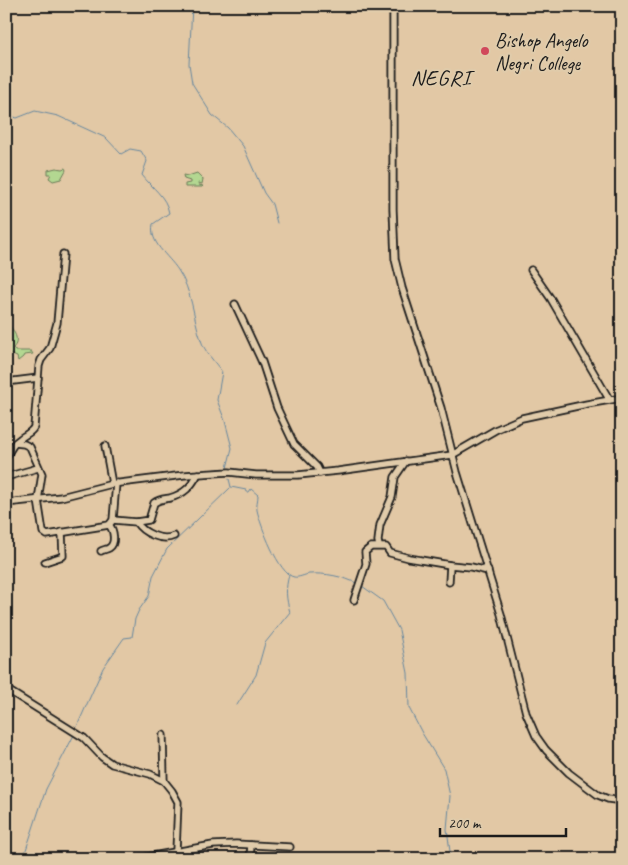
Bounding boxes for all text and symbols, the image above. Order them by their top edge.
place label: Bishop Angelo Negri College [495,28,589,76]
marker: Bishop Angelo Negri College [479,45,491,57]
district label: NEGRI [411,64,476,92]
scale bar [440,805,567,837]
text: 200 m [448,814,482,833]

